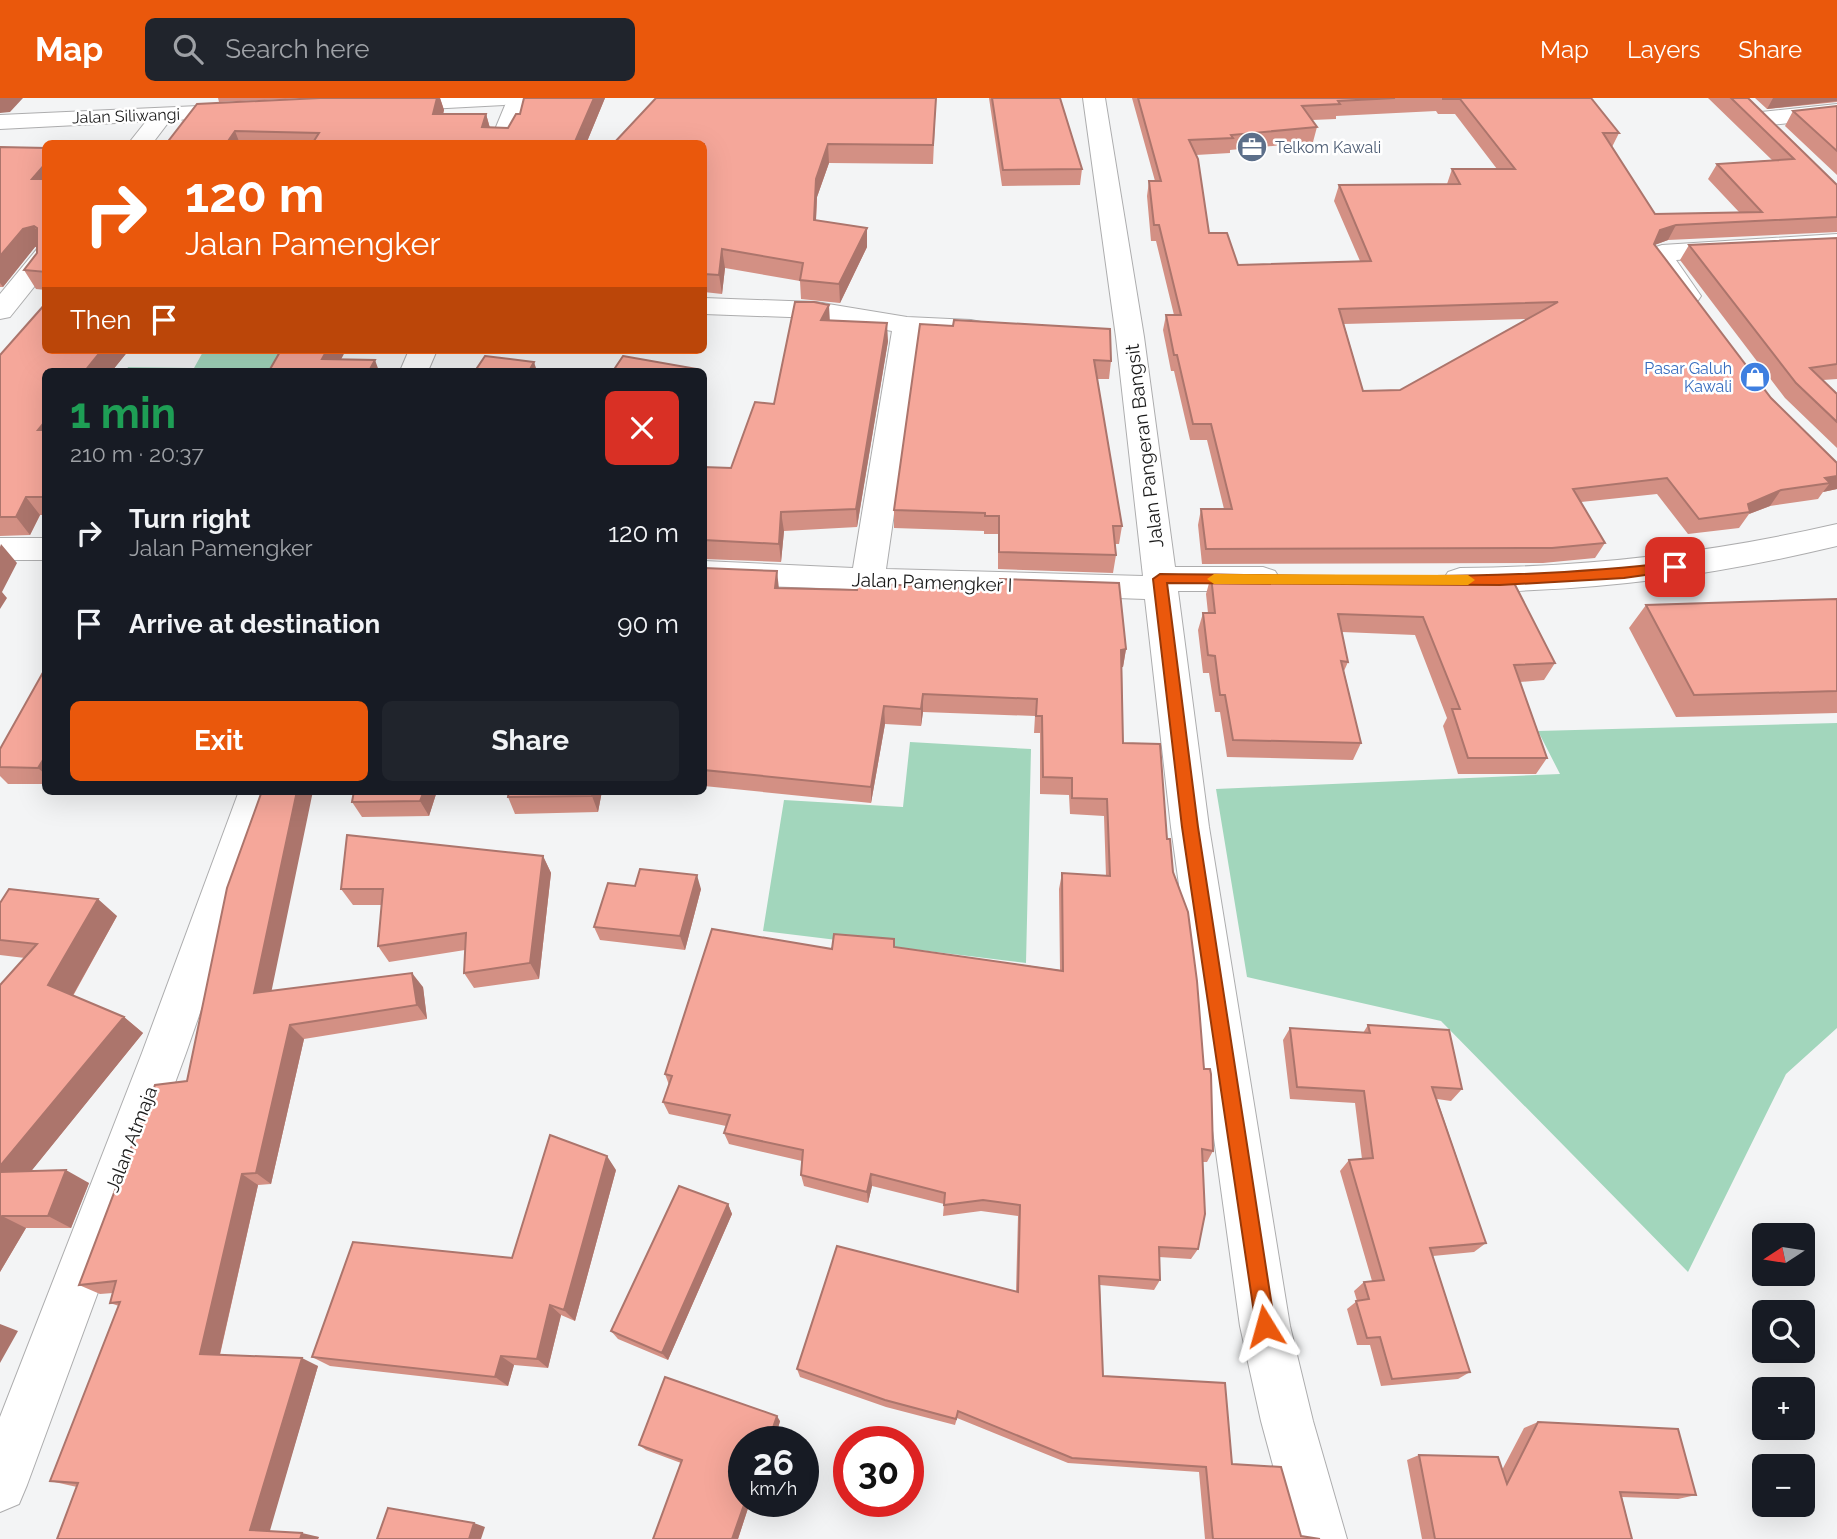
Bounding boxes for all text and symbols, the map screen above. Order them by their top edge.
search box [145,18,635,81]
text: Map [35,30,103,69]
icon: search [169,30,207,68]
text: Search here [225,34,370,64]
text: Map [1540,35,1589,64]
text: Layers [1627,35,1700,64]
text: Share [1738,35,1802,64]
street label: Jalan Siliwangi [72,105,180,127]
office icon: Telkom Kawali [1235,130,1269,164]
place label: Telkom Kawali [1275,138,1381,157]
text: 120 m [185,166,324,223]
icon: right [70,168,161,259]
text: Jalan Pamengker [185,225,440,262]
icon: arrive [145,301,183,339]
text: Then [70,305,131,335]
street label: Jalan Pangeran Bangsit [1120,342,1167,549]
place label: Pasar Galuh Kawali [1644,359,1732,396]
shop icon: Pasar Galuh Kawali [1738,360,1772,394]
text: 1 min [70,389,176,438]
button: close [605,391,679,465]
text: 210 m · 20:37 [70,440,204,467]
text: Turn right [129,504,250,534]
icon: right [70,514,108,552]
text: 120 m [608,518,679,548]
text: Jalan Pamengker [129,534,313,561]
pin [1645,537,1705,597]
icon: arrive [1656,548,1694,586]
street label: Jalan Pamengker I [851,568,1013,596]
icon: arrive [70,605,108,643]
text: Arrive at destination [129,609,380,639]
text: 90 m [617,609,679,639]
button: Exit [70,701,368,781]
button: Share [382,701,679,781]
street label: Jalan Atmaja [101,1083,161,1195]
north arrow [1752,1223,1815,1286]
map controls [1752,1223,1815,1517]
position arrow [1228,1289,1302,1363]
button: search [1752,1300,1815,1363]
button: + [1752,1377,1815,1440]
speed limit sign: 30 [833,1426,924,1517]
text: 26 [753,1442,794,1483]
button: − [1752,1454,1815,1517]
text: km/h [750,1478,797,1499]

